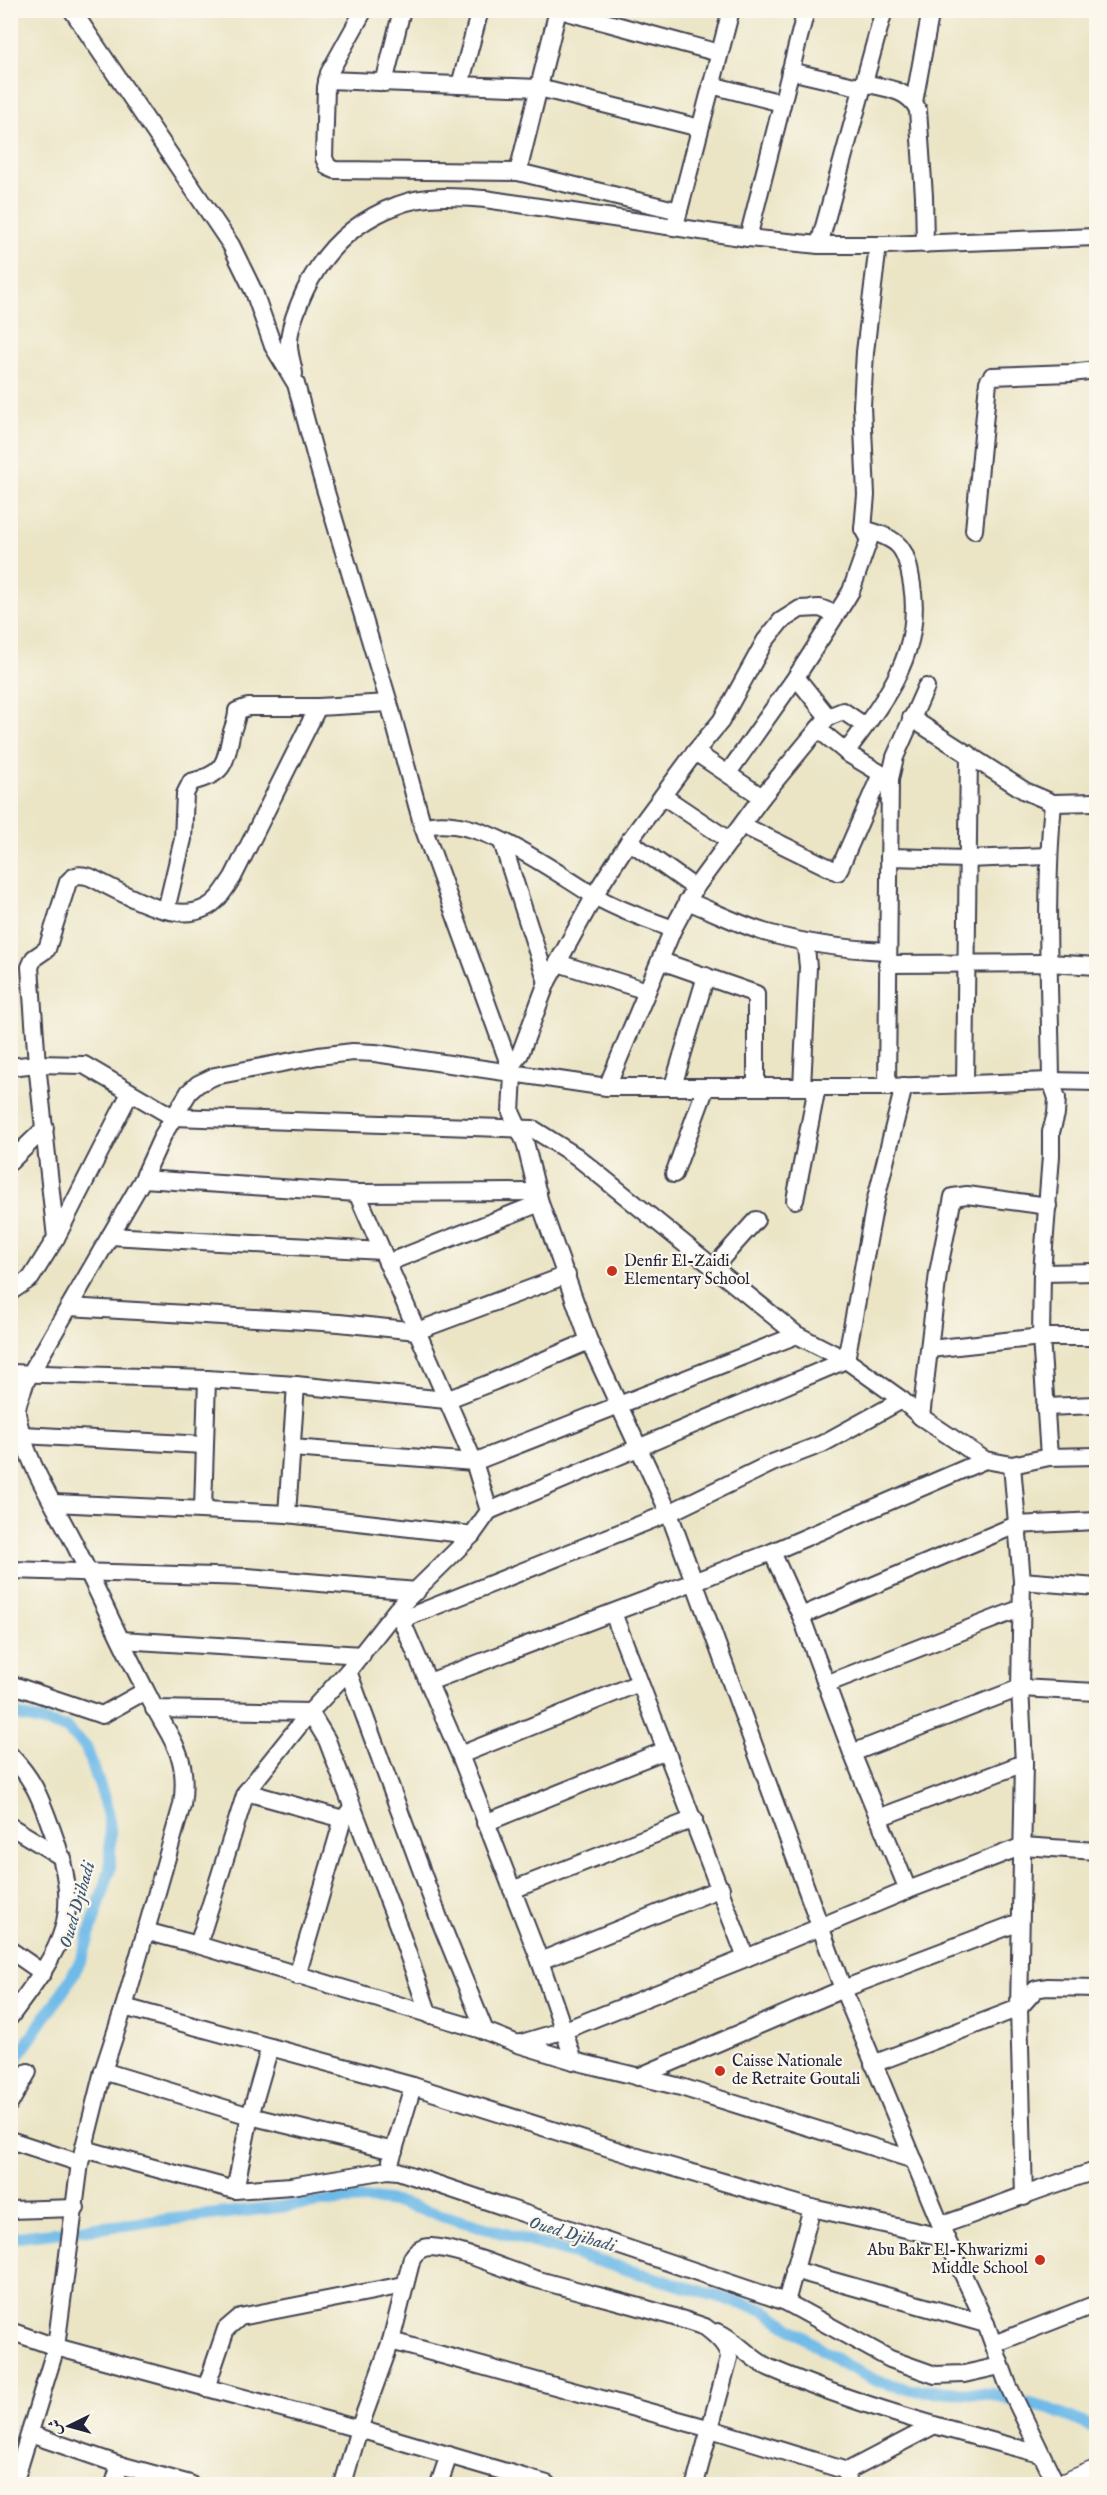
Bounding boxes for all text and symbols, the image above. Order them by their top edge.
place label: Denfir El-Zaidi Elementary School [624,1252,750,1290]
marker: Denfir El-Zaidi Elementary School [605,1264,619,1278]
water label: Oued Djihadi [55,1857,102,1951]
place label: Caisse Nationale de Retraite Goutali [732,2052,860,2090]
marker: Caisse Nationale de Retraite Goutali [713,2064,727,2078]
water label: Oued Djihadi [526,2212,620,2259]
place label: Abu Bakr El-Khwarizmi Middle School [866,2241,1029,2279]
marker: Abu Bakr El-Khwarizmi Middle School [1033,2253,1047,2267]
north arrow [39,2396,99,2456]
text: ش [45,2418,67,2436]

